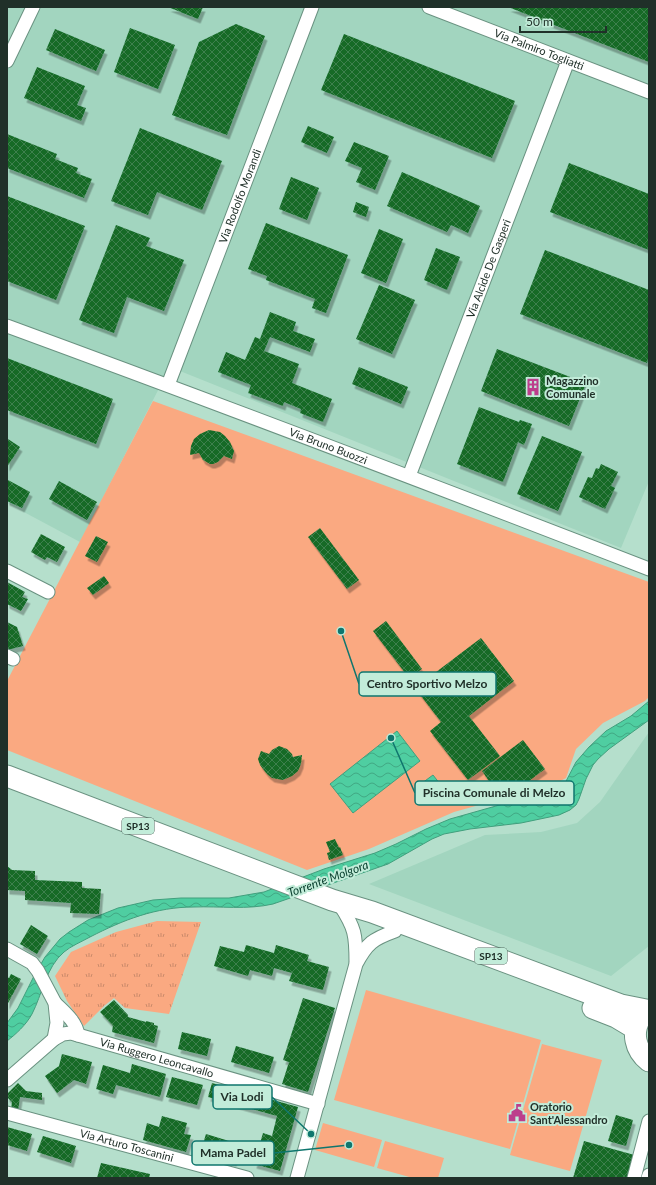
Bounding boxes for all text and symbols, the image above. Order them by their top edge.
scale bar [520,8,606,34]
text: 50 m [526,14,553,29]
street label: Via Palmiro Togliatti [493,26,586,72]
street label: Via Rodolfo Morandi [216,147,263,245]
street label: Via Alcide De Gasperi [463,217,513,320]
place label: Magazzino Comunale [546,374,599,400]
building icon: Magazzino Comunale [523,377,543,397]
street label: Via Bruno Buozzi [288,425,370,466]
callout: Centro Sportivo Melzo [359,672,496,696]
text: Centro Sportivo Melzo [367,676,487,691]
callout: Piscina Comunale di Melzo [415,781,574,805]
text: Piscina Comunale di Melzo [423,785,565,800]
road number: SP13 [122,818,154,834]
water label: Torrente Molgora [285,857,370,900]
road number: SP13 [475,948,507,964]
street label: Via Ruggero Leoncavallo [99,1035,215,1080]
callout: Via Lodi [213,1085,272,1109]
text: Via Lodi [219,1089,264,1104]
place label: Oratorio Sant'Alessandro [530,1100,608,1126]
public building icon: Oratorio Sant'Alessandro [507,1103,527,1123]
street label: Via Arturo Toscanini [79,1126,175,1164]
callout: Mama Padel [192,1141,274,1165]
text: Mama Padel [200,1145,266,1160]

